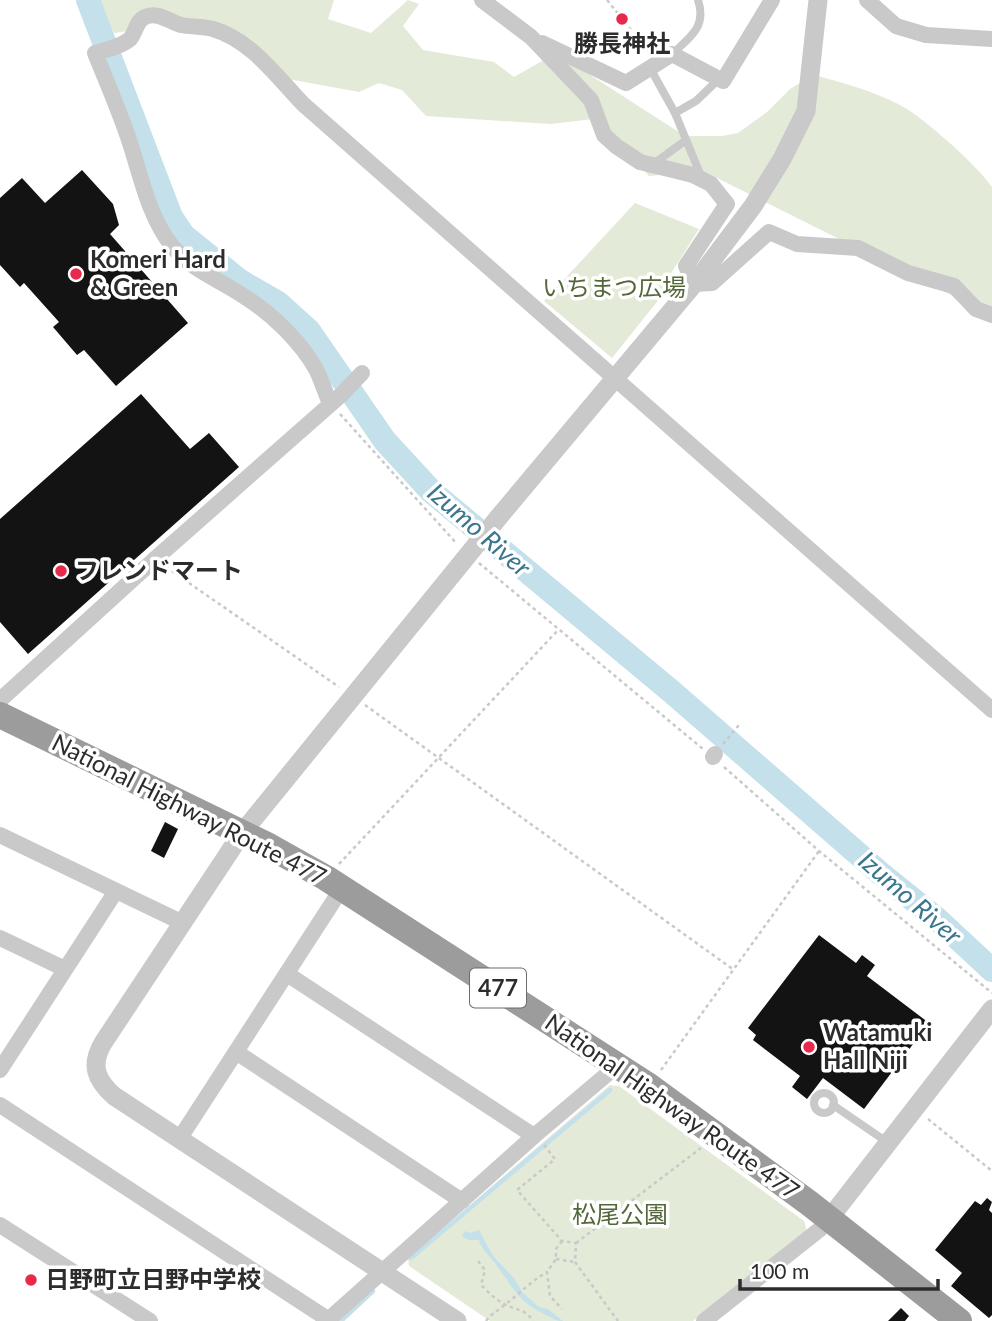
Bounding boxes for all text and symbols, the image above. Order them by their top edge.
marker: 勝長神社 [614,11,630,27]
place label: 勝長神社 [574,28,670,57]
place label: Komeri Hard & Green [90,244,226,301]
marker: Komeri Hard & Green [68,266,84,282]
park label: いちまつ広場 [542,272,686,301]
water label: Izumo River [422,476,539,583]
place label: フレンドマート [75,555,243,584]
marker: フレンドマート [53,563,69,579]
street label: National Highway Route 477 [48,727,332,891]
water label: Izumo River [853,844,970,951]
road number: 477 [470,968,526,1007]
street label: National Highway Route 477 [540,1007,806,1205]
place label: Watamuki Hall Niji [823,1017,932,1074]
marker: Watamuki Hall Niji [801,1039,817,1055]
park label: 松尾公園 [572,1199,668,1228]
scale bar [740,1248,938,1292]
text: 100 m [750,1258,809,1283]
place label: 日野町立日野中学校 [45,1264,261,1293]
marker: 日野町立日野中学校 [23,1272,39,1288]

